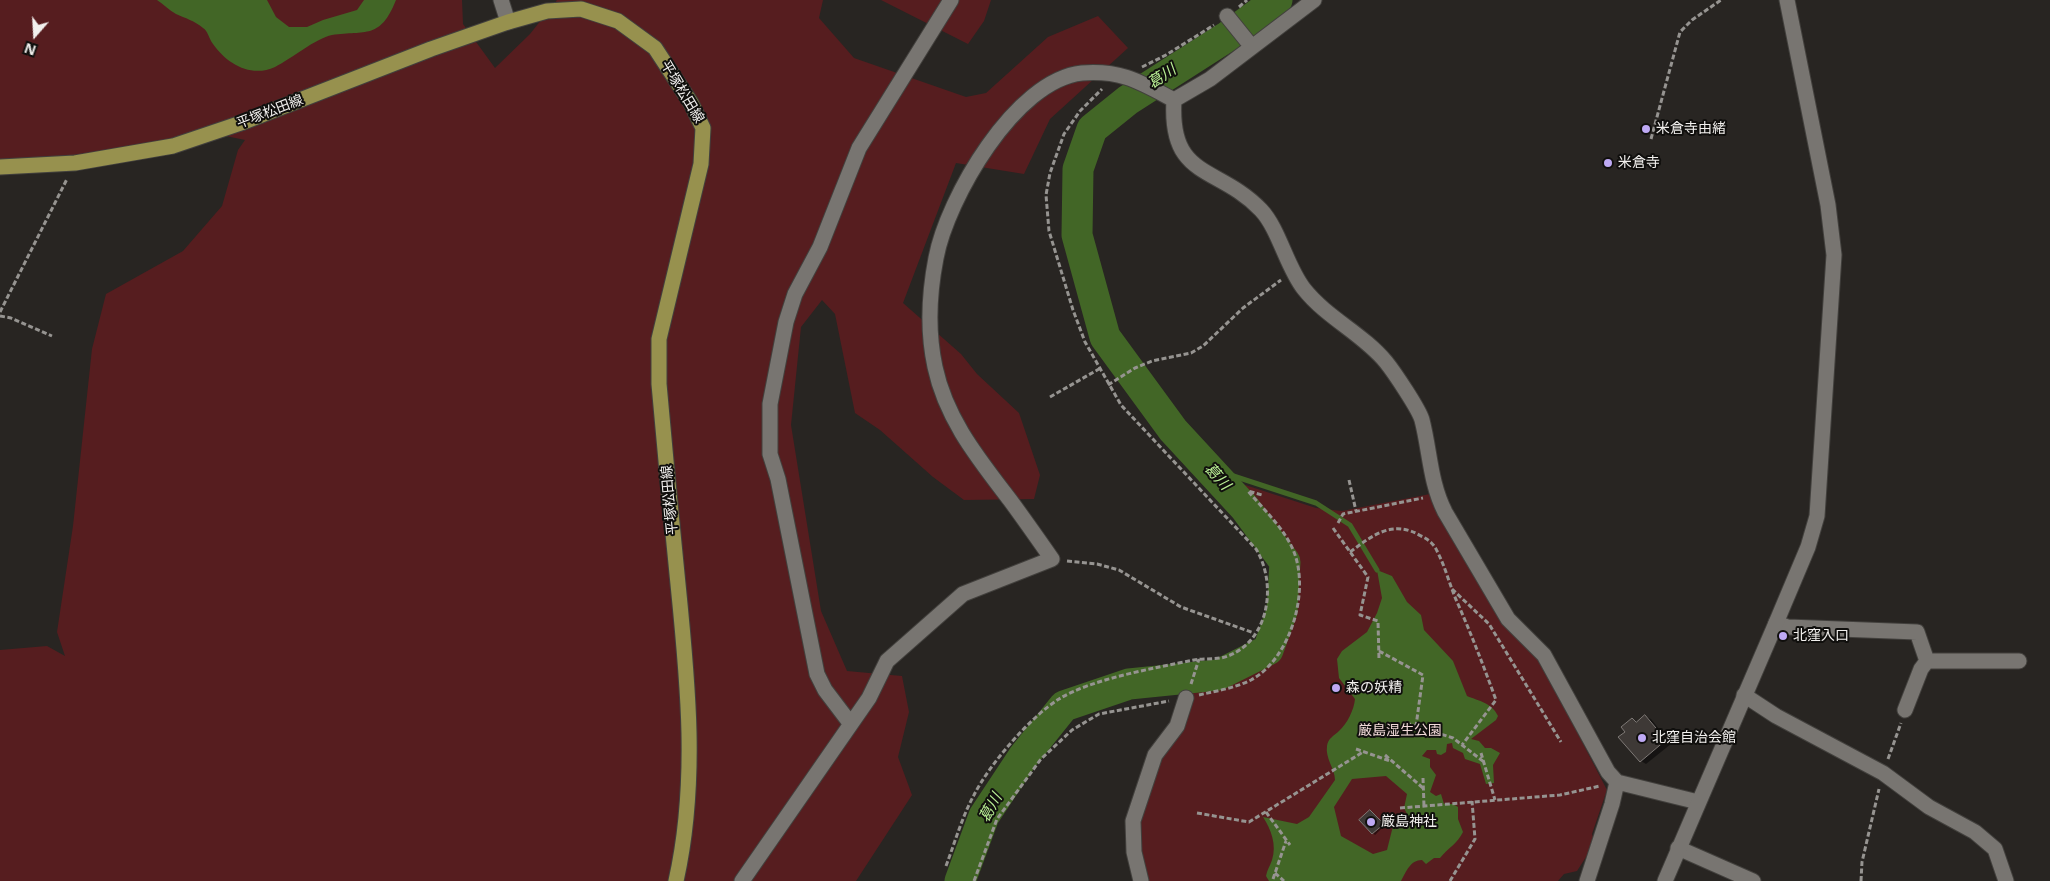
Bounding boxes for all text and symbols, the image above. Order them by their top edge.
north arrow [10,10,60,60]
text: N [21,39,38,60]
street label: 平塚松田線 [657,58,707,126]
water label: 葛川 [1145,61,1179,93]
street label: 平塚松田線 [234,92,306,132]
place label: 米倉寺由緒 [1656,121,1726,137]
marker: 米倉寺由緒 [1640,123,1652,135]
place label: 米倉寺 [1618,155,1660,171]
marker: 米倉寺 [1602,157,1614,169]
water label: 葛川 [1200,460,1234,494]
street label: 平塚松田線 [659,464,681,536]
place label: 北窪入口 [1793,628,1849,644]
marker: 北窪入口 [1777,630,1789,642]
place label: 森の妖精 [1346,680,1402,696]
marker: 森の妖精 [1330,682,1342,694]
park label: 厳島湿生公園 [1358,723,1442,739]
place label: 北窪自治会館 [1652,730,1736,746]
marker: 北窪自治会館 [1636,732,1648,744]
water label: 葛川 [976,791,1006,825]
place label: 厳島神社 [1381,814,1437,830]
marker: 厳島神社 [1365,816,1377,828]

